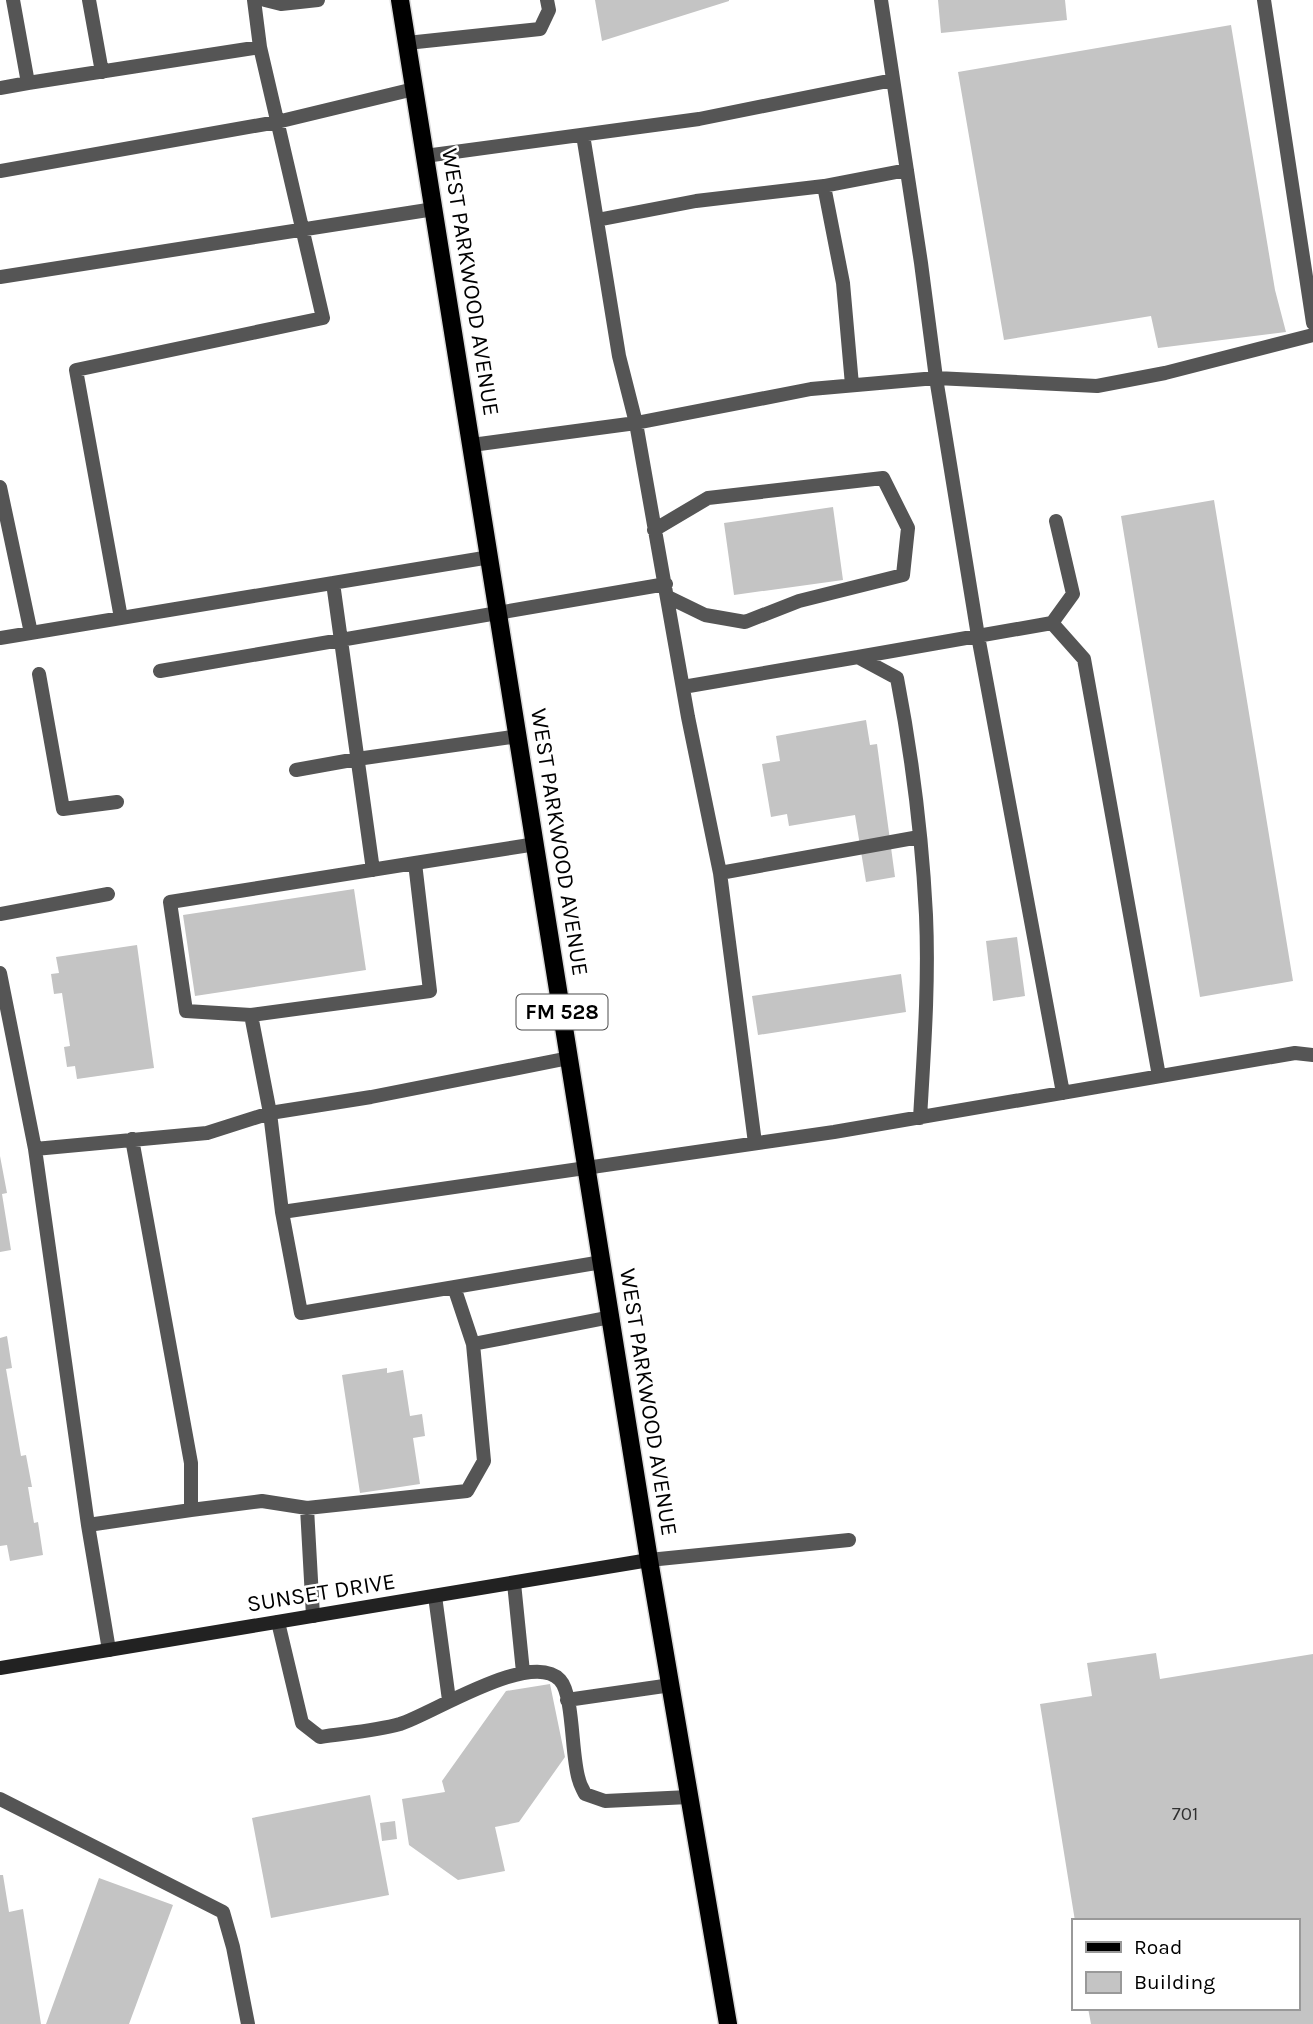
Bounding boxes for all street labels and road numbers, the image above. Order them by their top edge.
street label: WEST PARKWOOD AVENUE [436,146,505,418]
street label: WEST PARKWOOD AVENUE [525,706,594,978]
road number: FM 528 [516,995,608,1030]
street label: WEST PARKWOOD AVENUE [614,1266,683,1538]
street label: SUNSET DRIVE [245,1567,397,1618]

